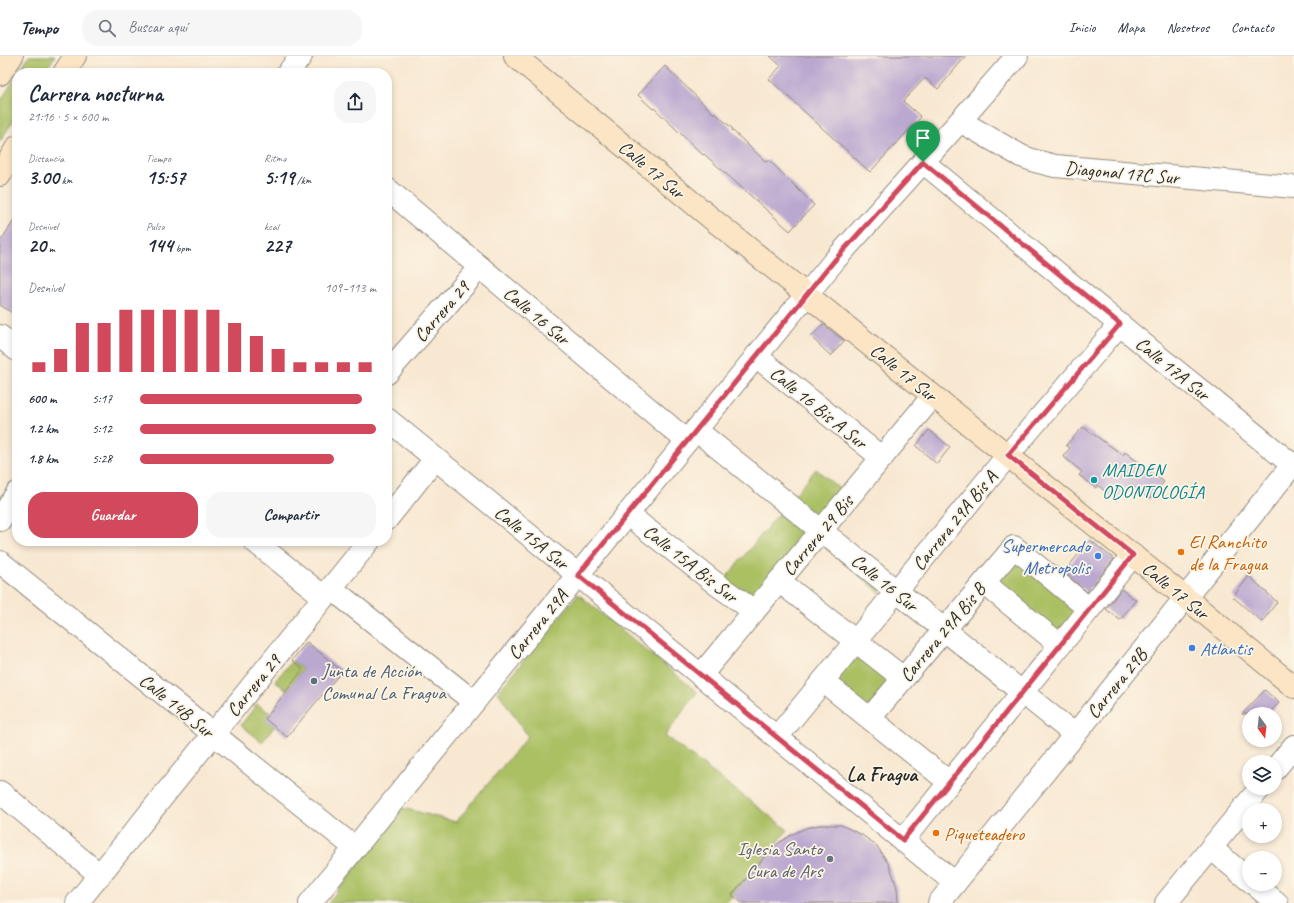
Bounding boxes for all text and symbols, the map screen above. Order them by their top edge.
search box [82,10,362,46]
text: Tempo [20,16,58,40]
icon: search [96,17,118,39]
text: Buscar aquí [128,18,187,37]
text: Inicio [1069,19,1096,36]
text: Mapa [1118,19,1145,36]
text: Nosotros [1167,19,1209,36]
text: Contacto [1231,19,1274,36]
text: Carrera nocturna [28,80,163,108]
button: share [334,81,376,123]
text: 21:16 · 5 × 600 m [28,109,109,125]
pin [906,121,940,162]
icon: arrive [912,127,934,149]
street label: Calle 17 Sur [613,135,691,206]
text: Distancia [28,151,64,165]
text: Tiempo [146,151,171,165]
text: Ritmo [264,151,286,165]
street label: Diagonal 17C Sur [1064,156,1182,190]
text: 3.00 [28,165,59,190]
text: 15:57 [146,165,185,190]
text: 5:19 [264,165,294,190]
text: km [59,173,72,187]
text: /km [294,173,311,187]
text: Desnivel [28,219,58,233]
text: Pulso [146,219,164,233]
text: kcal [264,219,279,233]
text: 20 [28,233,46,258]
text: 144 [146,233,173,258]
text: 227 [264,233,291,258]
text: m [46,241,55,255]
text: bpm [173,241,191,255]
street label: Carrera 29 [409,275,476,347]
text: Desnivel [28,280,63,296]
text: 109–113 m [325,280,376,296]
street label: Calle 16 Sur [498,281,576,352]
street label: Calle 17A Sur [1130,332,1216,407]
street label: Calle 17 Sur [865,339,943,408]
street label: Calle 16 Bis A Sur [765,361,873,455]
text: 600 m [28,391,56,407]
text: 5:17 [92,391,112,407]
text: 1.2 km [28,421,58,437]
text: 5:12 [92,421,112,437]
text: 1.8 km [28,451,58,467]
text: 5:28 [92,451,112,467]
place label: MAIDEN ODONTOLOGÍA [1102,458,1205,504]
street label: Carrera 29A Bis A [907,465,1003,576]
marker: MAIDEN ODONTOLOGÍA [1089,475,1099,485]
street label: Carrera 29 Bis [777,488,860,581]
button: Guardar [28,492,198,538]
button: Compartir [206,492,376,538]
street label: Calle 15A Sur [489,501,575,576]
street label: Calle 15A Bis Sur [638,519,743,609]
place label: El Ranchito de la Fragua [1189,530,1269,576]
place label: Supermercado Metropolis [1001,534,1092,580]
marker: El Ranchito de la Fragua [1176,547,1186,557]
street label: Calle 16 Sur [846,549,924,618]
marker: Supermercado Metropolis [1093,551,1103,561]
street label: Calle 17 Sur [1137,557,1215,626]
street label: Carrera 29A Bis B [894,577,992,687]
street label: Carrera 29A [502,584,574,664]
place label: Atlantis [1200,637,1254,661]
street label: Carrera 29B [1081,643,1153,724]
marker: Atlantis [1187,643,1197,653]
street label: Carrera 29 [221,648,287,722]
place label: Junta de Acción Comunal La Fragua [321,659,447,705]
street label: Calle 14B Sur [134,668,220,745]
marker: Junta de Acción Comunal La Fragua [309,676,319,686]
north arrow [1242,707,1282,747]
map controls [1242,707,1282,891]
button: layers [1242,755,1282,795]
district label: La Fragua [847,762,919,787]
button: + [1242,803,1282,843]
place label: Piqueteadero [944,822,1025,846]
marker: Piqueteadero [931,828,941,838]
place label: Iglesia Santo Cura de Ars [737,837,825,883]
button: − [1242,851,1282,891]
marker: Iglesia Santo Cura de Ars [825,854,835,864]

